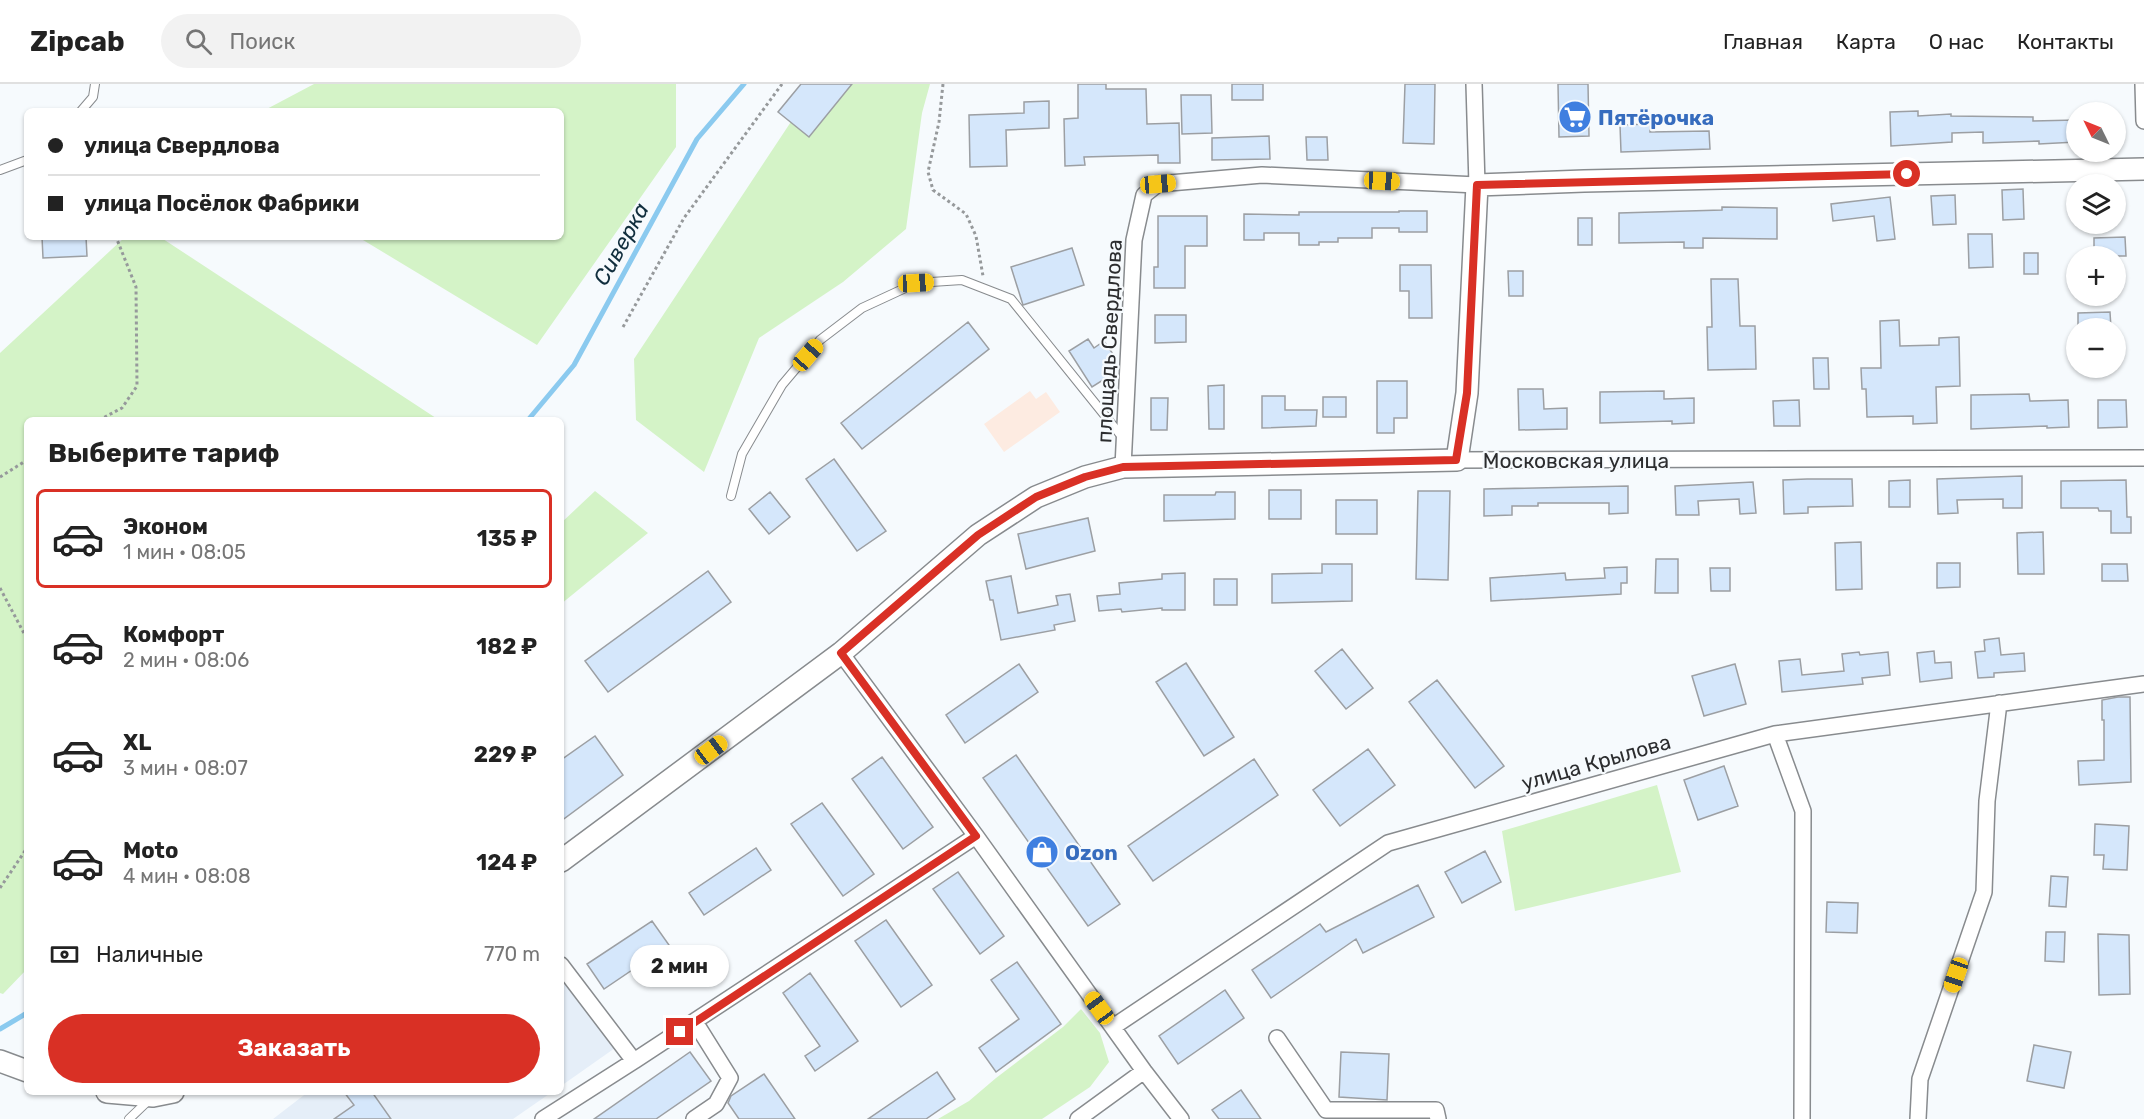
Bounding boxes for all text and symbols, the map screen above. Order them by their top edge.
search box [161,14,581,68]
text: Zipcab [30,25,125,58]
icon: search [182,25,215,58]
text: Поиск [230,28,295,55]
text: Главная [1723,29,1803,54]
text: Карта [1836,29,1896,54]
text: О нас [1929,29,1984,54]
text: Контакты [2017,29,2114,54]
supermarket icon: Пятёрочка [1557,99,1593,135]
north arrow [2066,102,2126,162]
map controls [2066,102,2126,378]
place label: Пятёрочка [1598,105,1714,130]
text: улица Свердлова [84,132,280,159]
route start [1893,160,1920,187]
car [1364,171,1400,191]
car [1139,173,1177,195]
button: layers [2066,174,2126,234]
text: улица Посёлок Фабрики [84,190,359,217]
water label: Сиверка [587,198,655,290]
street label: площадь Свердлова [1091,239,1127,443]
button: + [2066,246,2126,306]
car [898,273,934,293]
button: − [2066,318,2126,378]
car [789,336,827,374]
text: Выберите тариф [48,437,279,469]
street label: Московская улица [1483,448,1669,473]
icon: car [51,512,105,566]
text: Эконом [123,513,208,540]
text: 135 ₽ [477,525,537,552]
text: 1 мин · 08:05 [123,540,246,564]
icon: car [51,620,105,674]
text: Комфорт [123,621,224,648]
text: 182 ₽ [476,633,537,660]
text: 2 мин · 08:06 [123,648,249,672]
icon: car [51,728,105,782]
text: XL [123,729,151,756]
street label: улица Крылова [1519,729,1673,795]
car [691,732,731,768]
text: 229 ₽ [474,741,537,768]
text: 3 мин · 08:07 [123,756,248,780]
shop icon: Ozon [1024,834,1060,870]
icon: car [51,836,105,890]
text: Moto [123,837,178,864]
place label: Ozon [1065,840,1118,865]
text: 124 ₽ [476,849,537,876]
text: 4 мин · 08:08 [123,864,251,888]
icon: cash [48,938,81,971]
text: Наличные [96,941,203,968]
text: 770 m [484,942,540,966]
callout: 2 мин [630,945,730,987]
text: 2 мин [651,954,708,978]
car [1942,955,1970,995]
car [1081,988,1117,1028]
button: Заказать [48,1014,540,1083]
route end [666,1018,693,1045]

